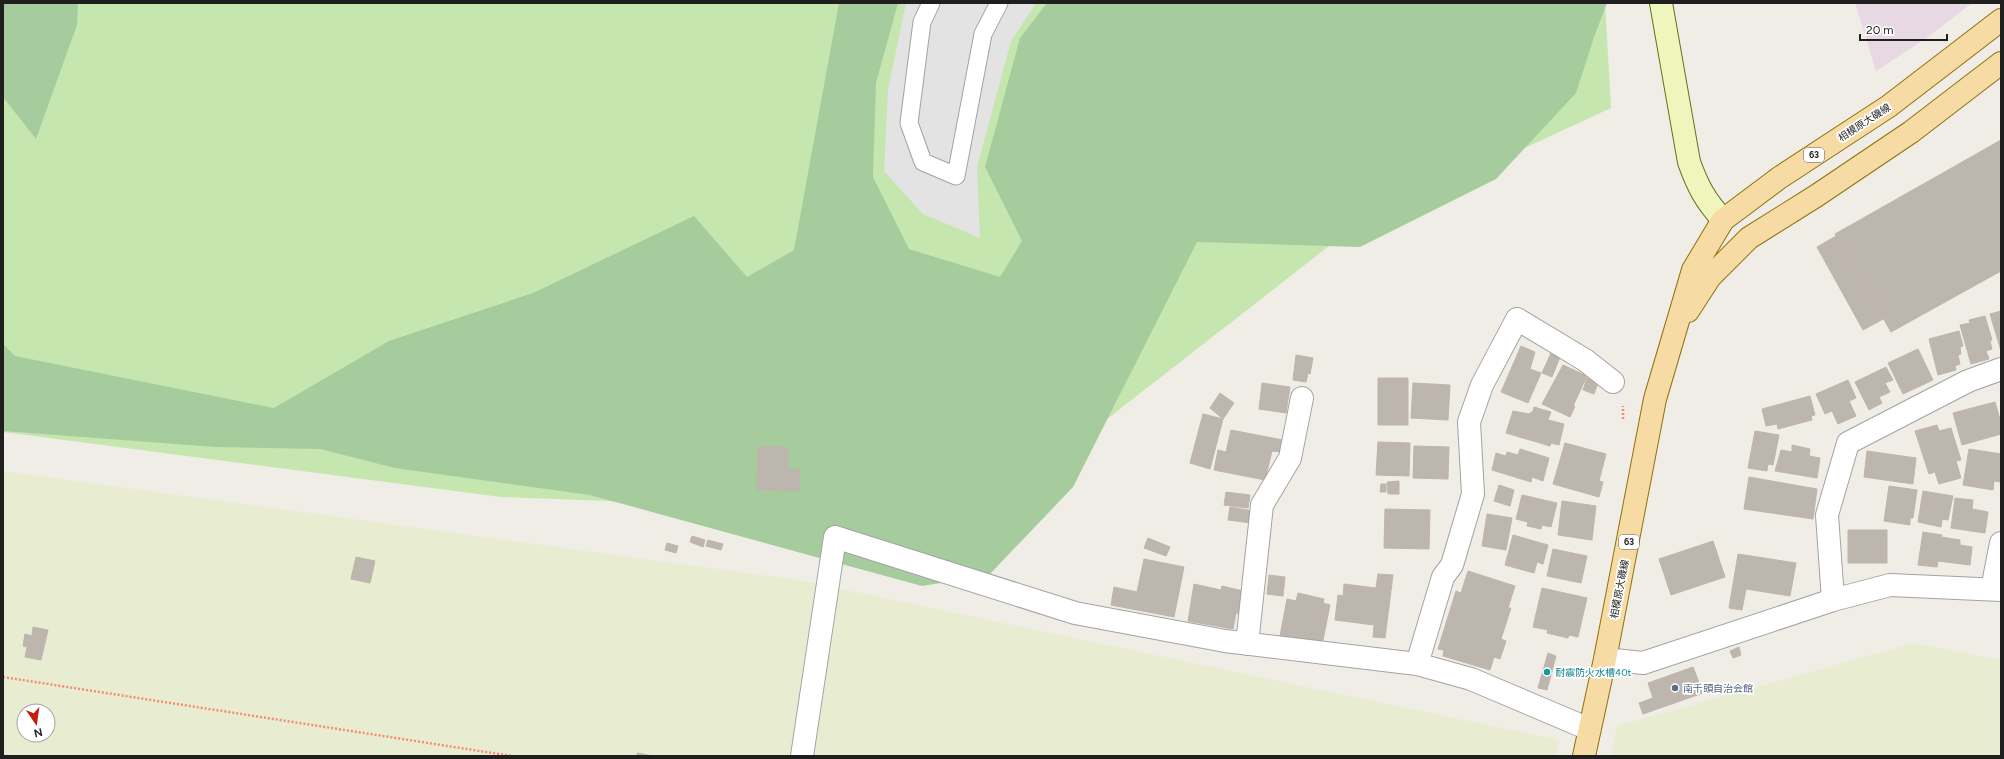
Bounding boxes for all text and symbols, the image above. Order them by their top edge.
scale bar [1860,16,1947,42]
text: 20 m [1866,23,1894,37]
street label: 相模原大磯線 [1836,101,1893,144]
road number: 63 [1804,148,1824,162]
road number: 63 [1619,535,1639,549]
street label: 相模原大磯線 [1607,558,1632,620]
place label: 耐震防火水槽40t [1555,666,1632,679]
marker: 耐震防火水槽40t [1542,667,1552,677]
place label: 南千頭自治会館 [1683,682,1753,695]
marker: 南千頭自治会館 [1670,683,1680,693]
north arrow [16,703,56,743]
text: N [33,725,44,740]

